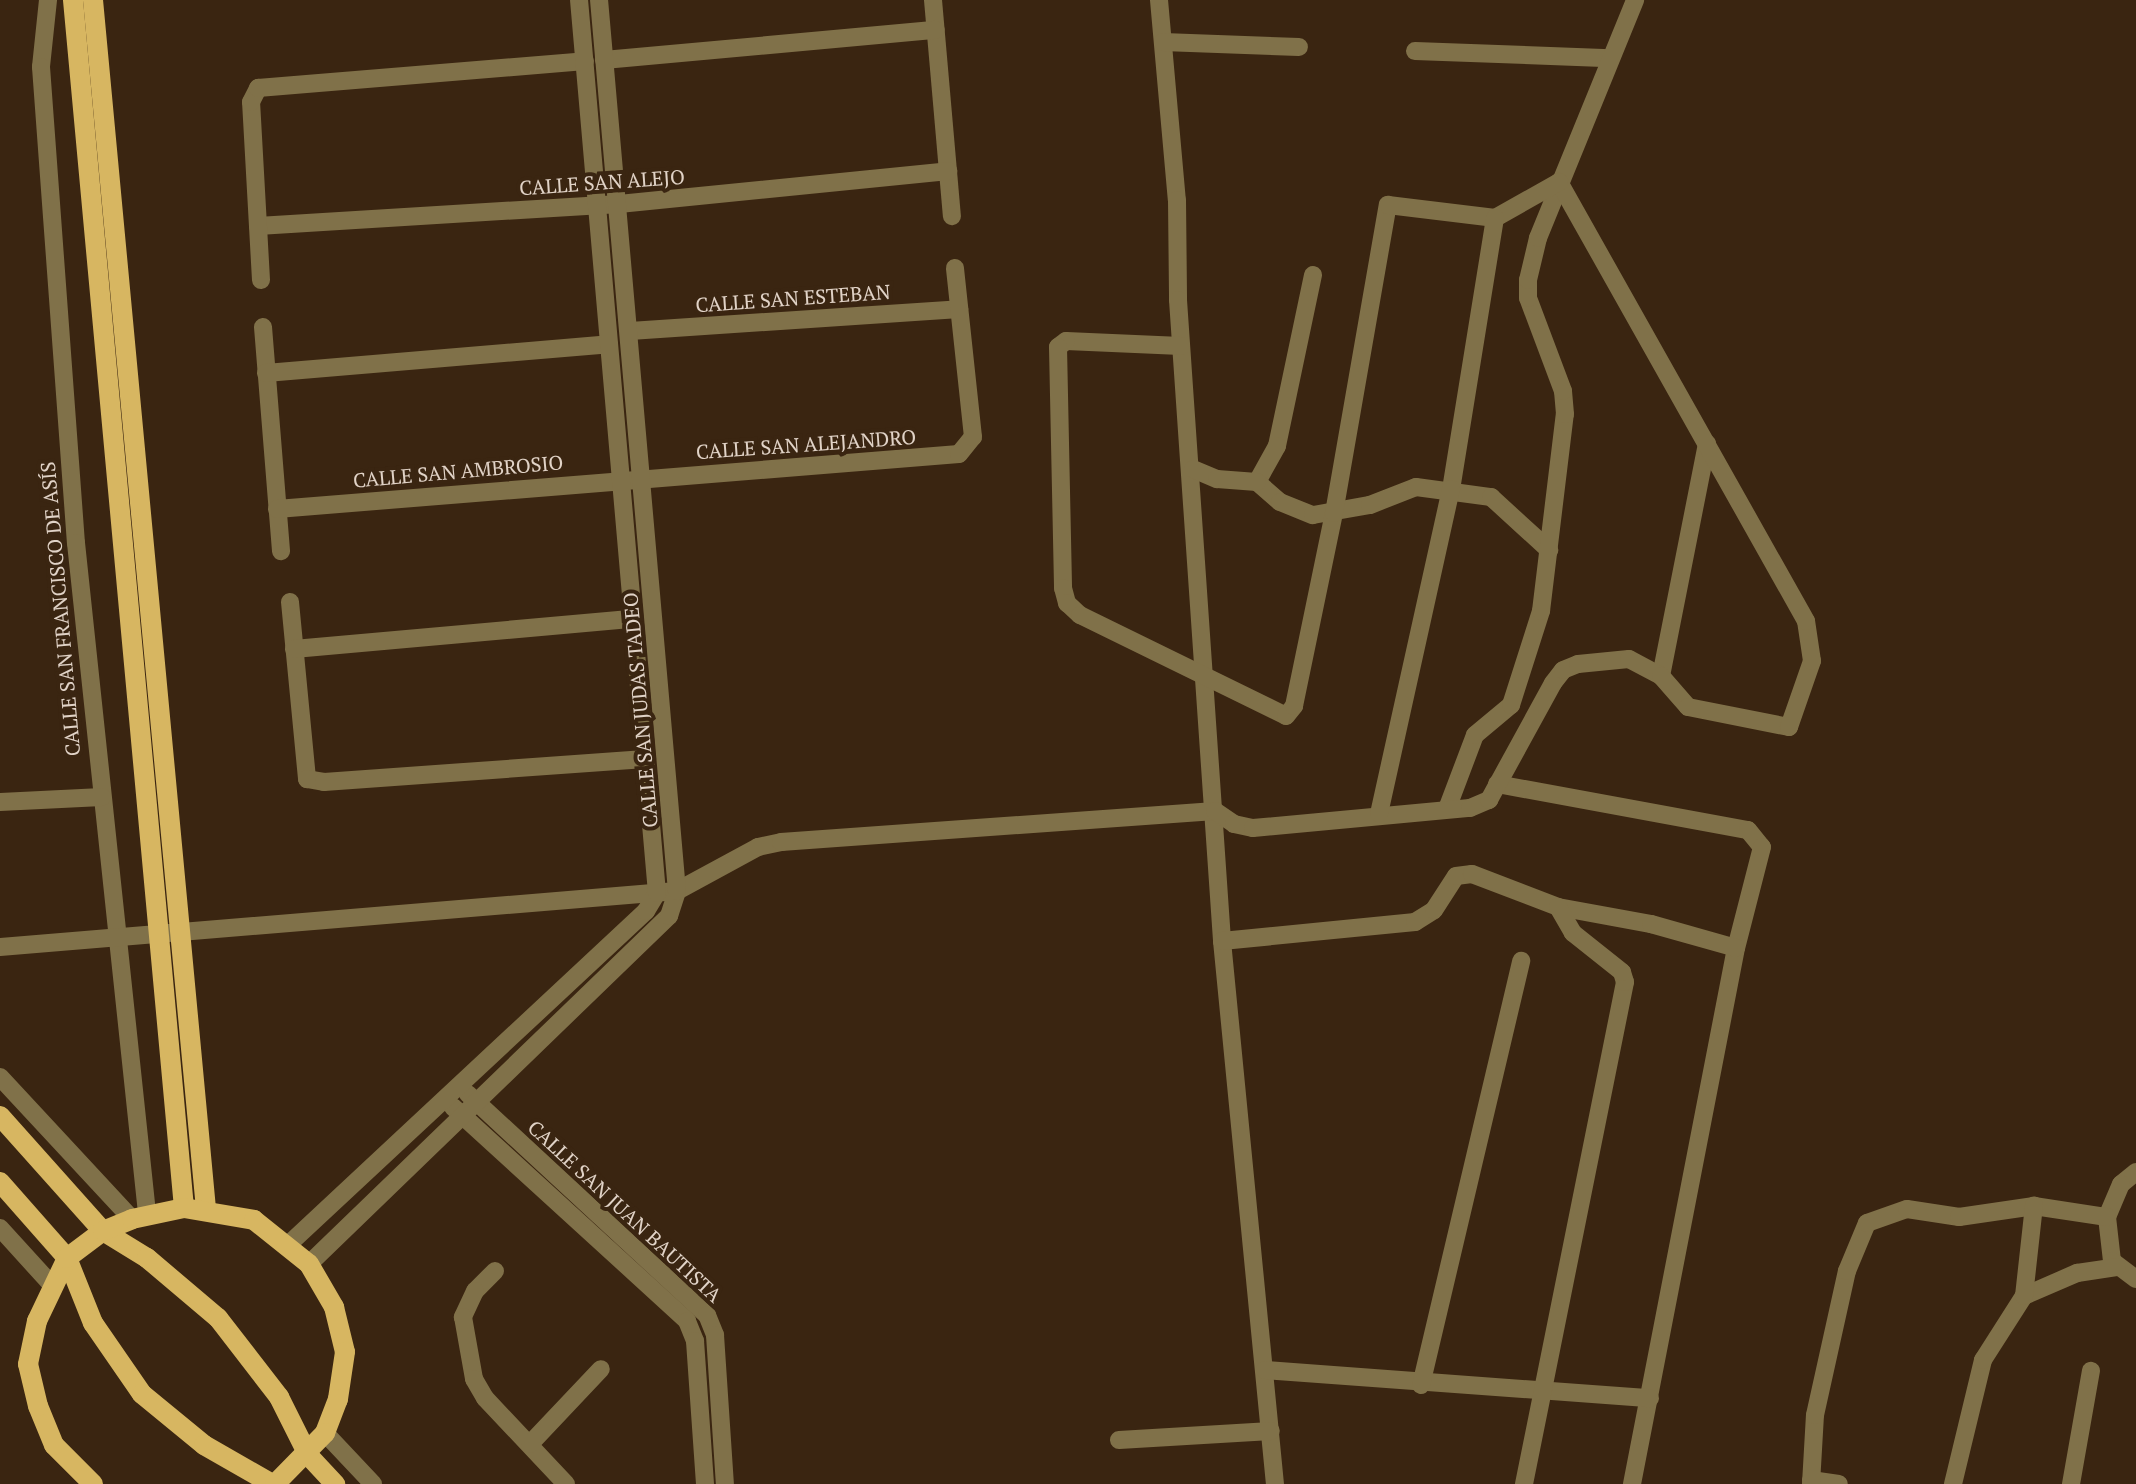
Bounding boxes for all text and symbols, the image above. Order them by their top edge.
street label: CALLE SAN ALEJO [518,164,686,200]
street label: CALLE SAN ESTEBAN [695,279,891,317]
street label: CALLE SAN ALEJANDRO [695,424,917,464]
street label: CALLE SAN AMBROSIO [352,450,564,492]
street label: CALLE SAN FRANCISCO DE ASÍS [35,461,85,757]
street label: CALLE SAN JUDAS TADEO [618,591,662,829]
street label: CALLE SAN JUAN BAUTISTA [523,1115,727,1307]

